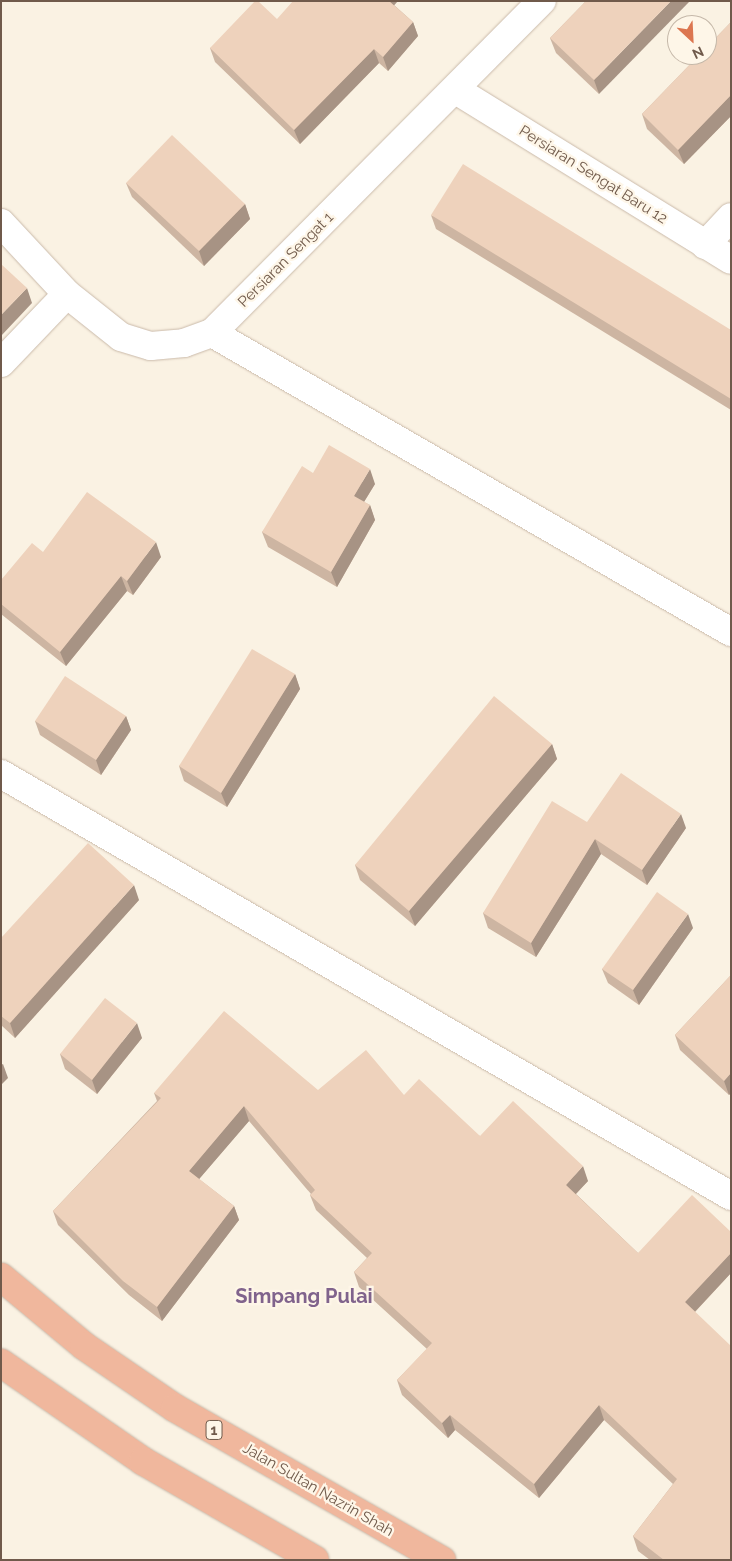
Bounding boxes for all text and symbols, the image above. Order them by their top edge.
north arrow [667,15,717,65]
text: N [690,43,706,62]
street label: Persiaran Sengat Baru 12 [516,122,670,228]
street label: Persiaran Sengat 1 [235,209,337,311]
district label: Simpang Pulai [235,1284,373,1308]
road number: 1 [205,1418,223,1442]
street label: Jalan Sultan Nazrin Shah [240,1439,396,1541]

